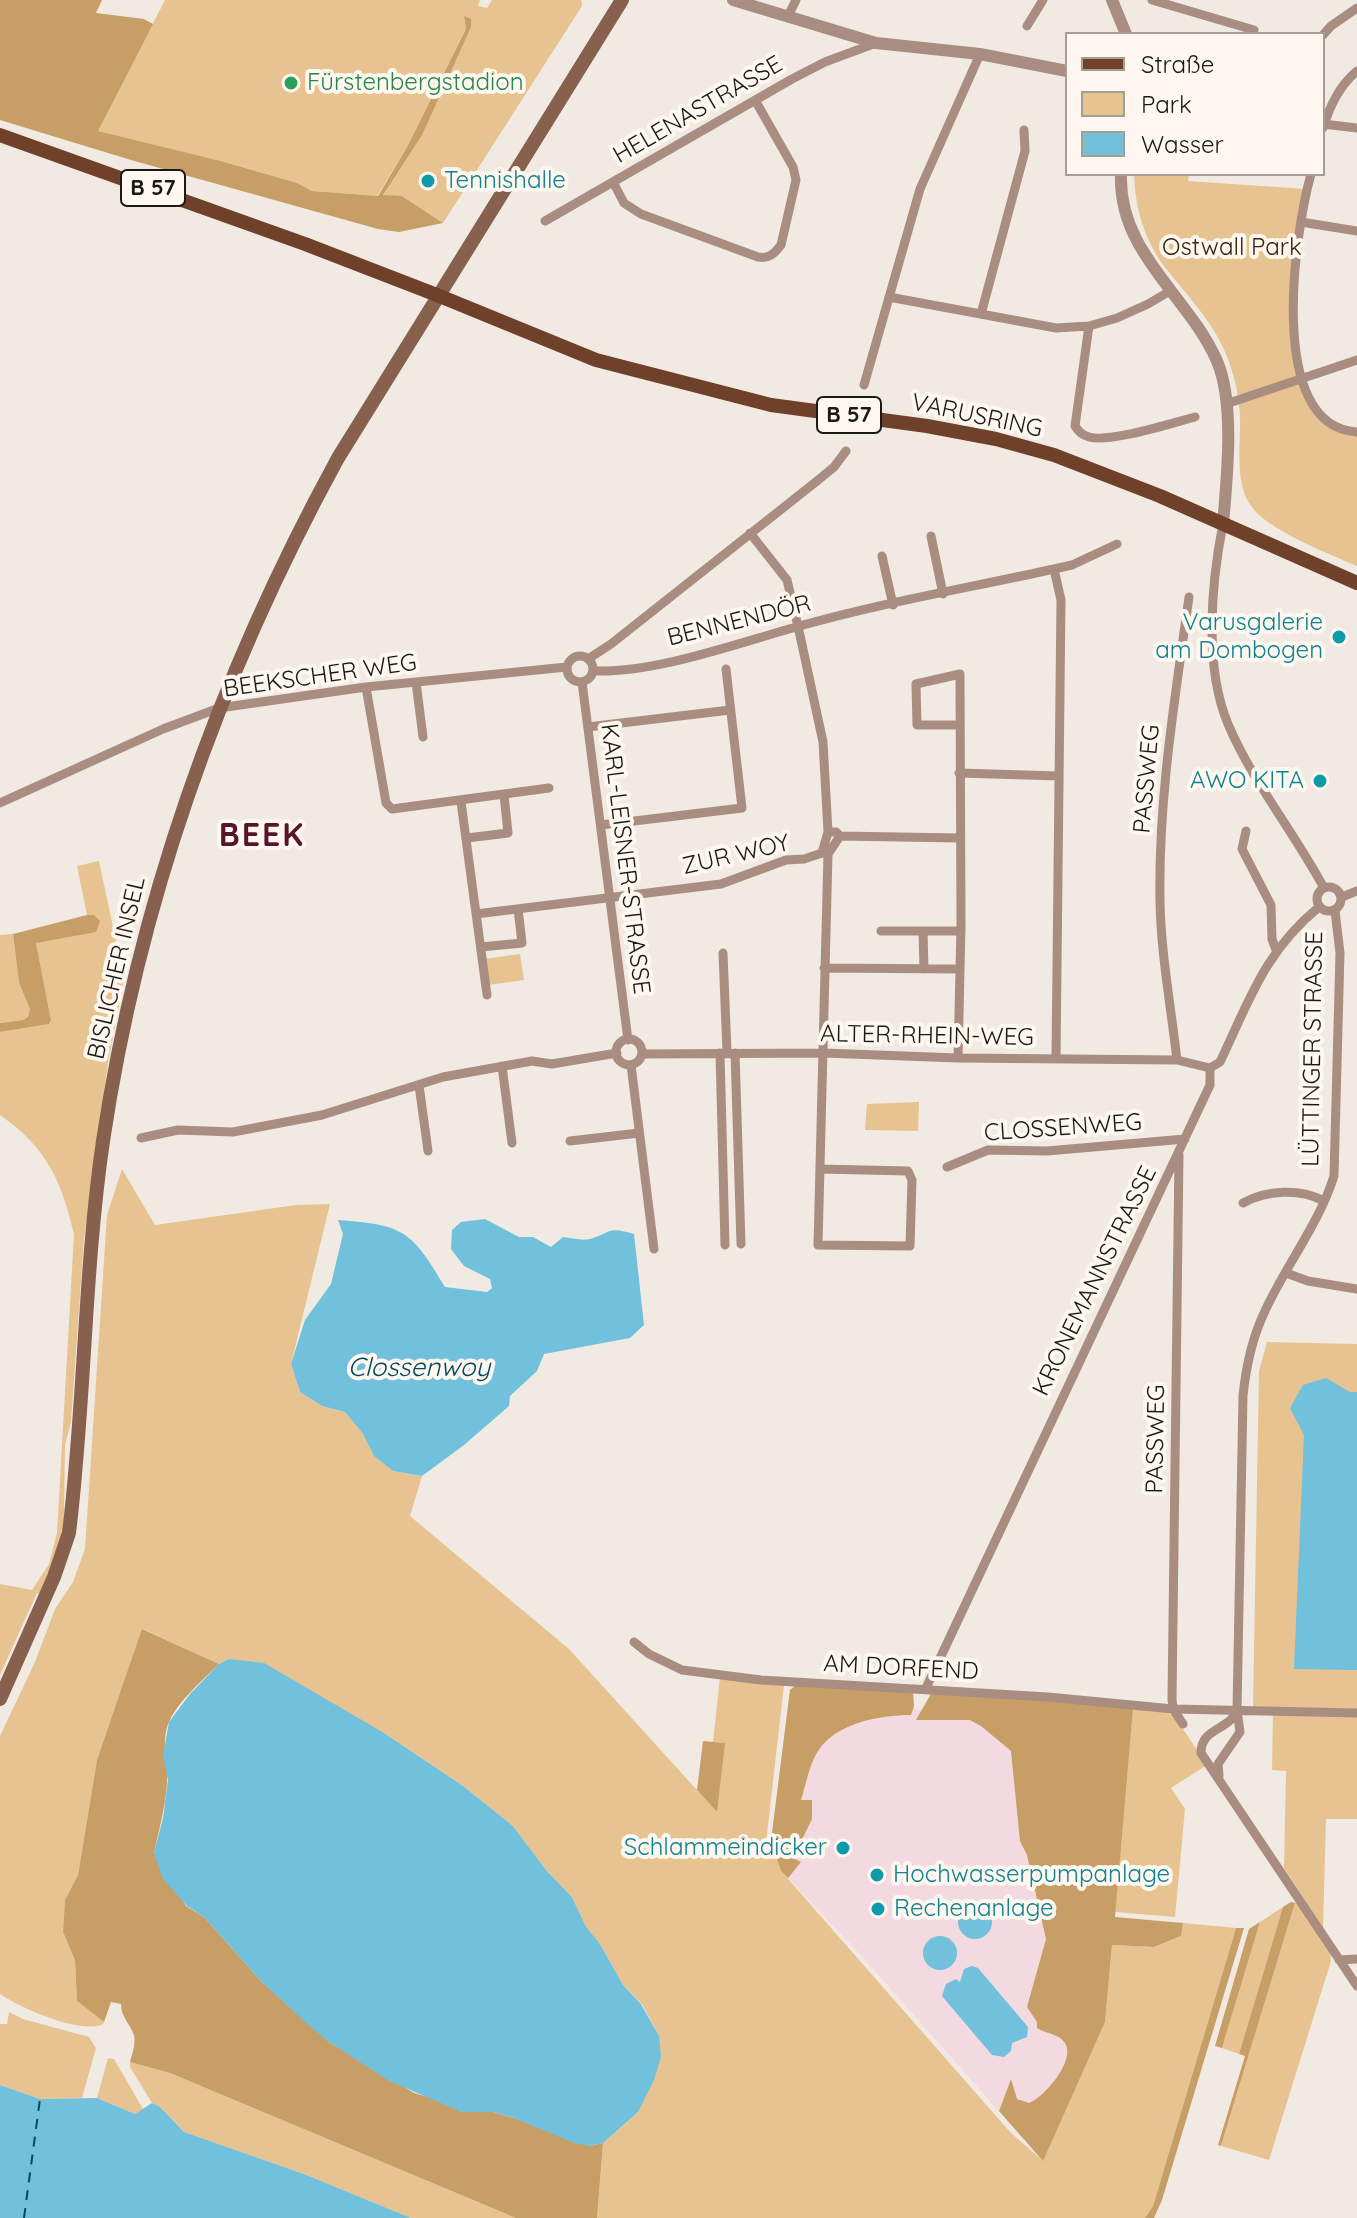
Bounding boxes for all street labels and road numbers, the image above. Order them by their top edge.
street label: HELENASTRASSE [608,50,788,170]
road number: B 57 [121,170,185,206]
street label: VARUSRING [909,388,1045,444]
road number: B 57 [817,397,881,433]
street label: BENNENDÖR [664,589,814,653]
street label: BEEKSCHER WEG [221,648,419,704]
street label: KARL-LEISNER-STRASSE [594,722,656,996]
street label: PASSWEG [1128,723,1166,835]
street label: ZUR WOY [679,829,793,881]
street label: BISLICHER INSEL [82,874,152,1062]
street label: LÜTTINGER STRASSE [1297,931,1329,1167]
street label: ALTER-RHEIN-WEG [820,1020,1034,1052]
street label: CLOSSENWEG [983,1108,1143,1148]
street label: KRONEMANNSTRASSE [1027,1161,1163,1401]
street label: PASSWEG [1141,1384,1171,1494]
street label: AM DORFEND [823,1650,979,1686]

